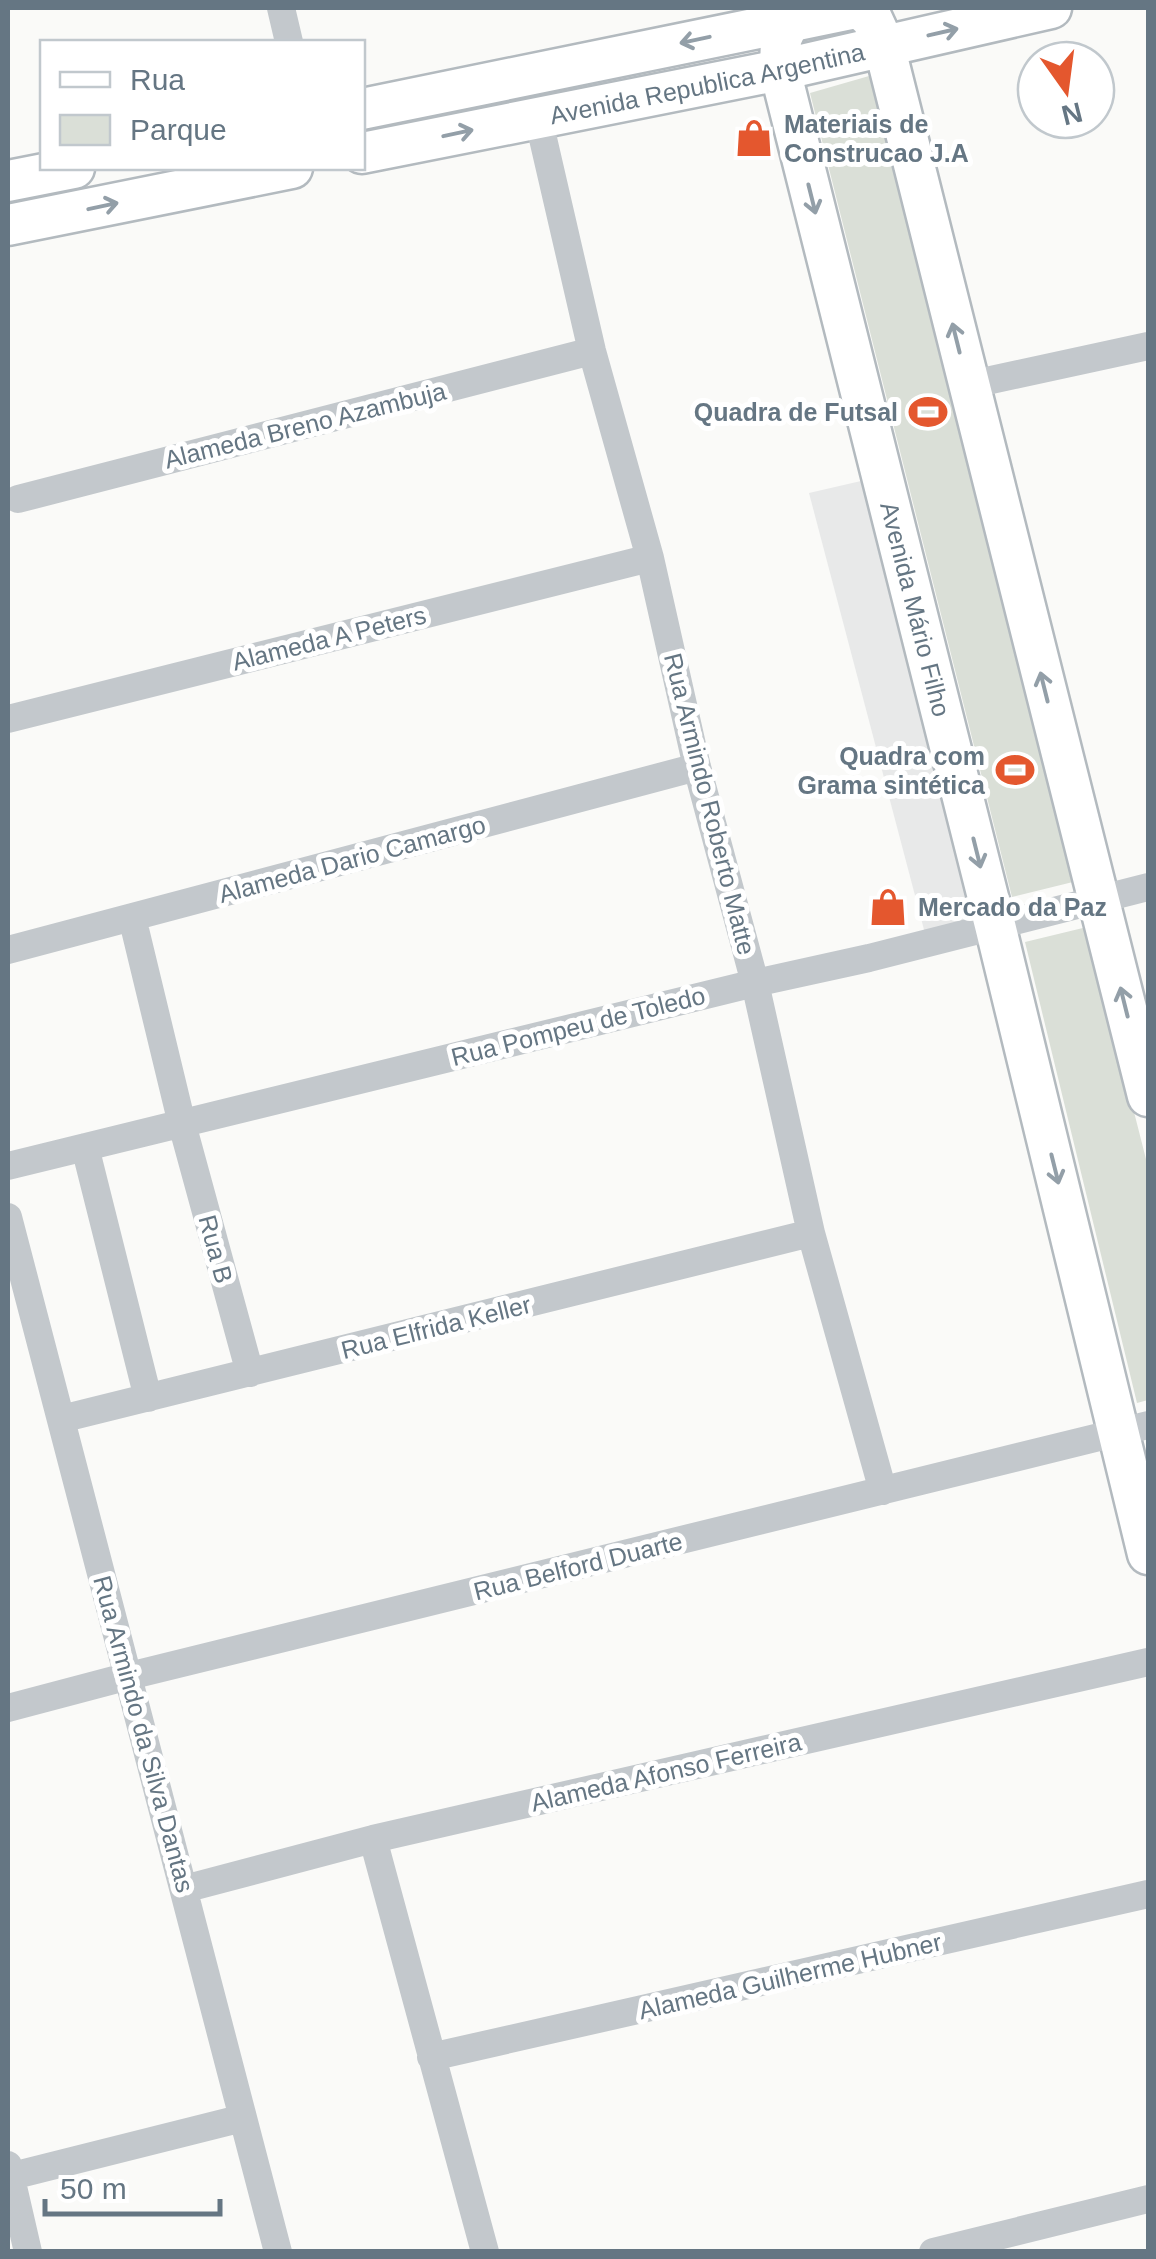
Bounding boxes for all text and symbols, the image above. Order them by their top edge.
one-way arrow [926,22,958,40]
one-way arrow [679,32,711,51]
street label: Avenida Republica Argentina [547,37,867,129]
legend [40,40,365,170]
north arrow [1016,40,1116,140]
text: Rua [130,63,185,96]
text: N [1058,96,1085,131]
place label: Materiais de Construcao J.A [784,110,969,167]
text: Parque [130,113,227,146]
shop icon: Materiais de Construcao J.A [733,117,775,159]
one-way arrow [441,123,473,142]
one-way arrow [804,182,822,214]
one-way arrow [86,196,118,215]
one-way arrow [946,323,964,355]
street label: Alameda Breno Azambuja [161,376,449,474]
sports icon: Quadra de Futsal [907,391,949,433]
place label: Quadra de Futsal [694,398,898,426]
street label: Avenida Mário Filho [875,499,956,720]
street label: Alameda A Peters [229,600,429,676]
street label: Rua Armindo Roberto Matte [659,650,761,958]
one-way arrow [1034,672,1053,703]
place label: Quadra com Grama sintética [797,742,986,799]
sports icon: Quadra com Grama sintética [994,749,1036,791]
street label: Alameda Dario Camargo [216,810,488,908]
one-way arrow [969,836,987,868]
shop icon: Mercado da Paz [867,886,909,928]
place label: Mercado da Paz [918,893,1107,921]
street label: Rua Pompeu de Toledo [448,981,708,1071]
one-way arrow [1114,987,1133,1018]
one-way arrow [1047,1152,1065,1184]
street label: Rua B [193,1212,239,1286]
street label: Rua Elfrida Keller [338,1290,534,1364]
street label: Rua Belford Duarte [471,1527,685,1605]
street label: Rua Armindo da Silva Dantas [88,1573,200,1895]
street label: Alameda Afonso Ferreira [528,1727,804,1817]
street label: Alameda Guilherme Hubner [636,1928,944,2024]
scale bar [45,2154,220,2216]
text: 50 m [60,2172,127,2205]

